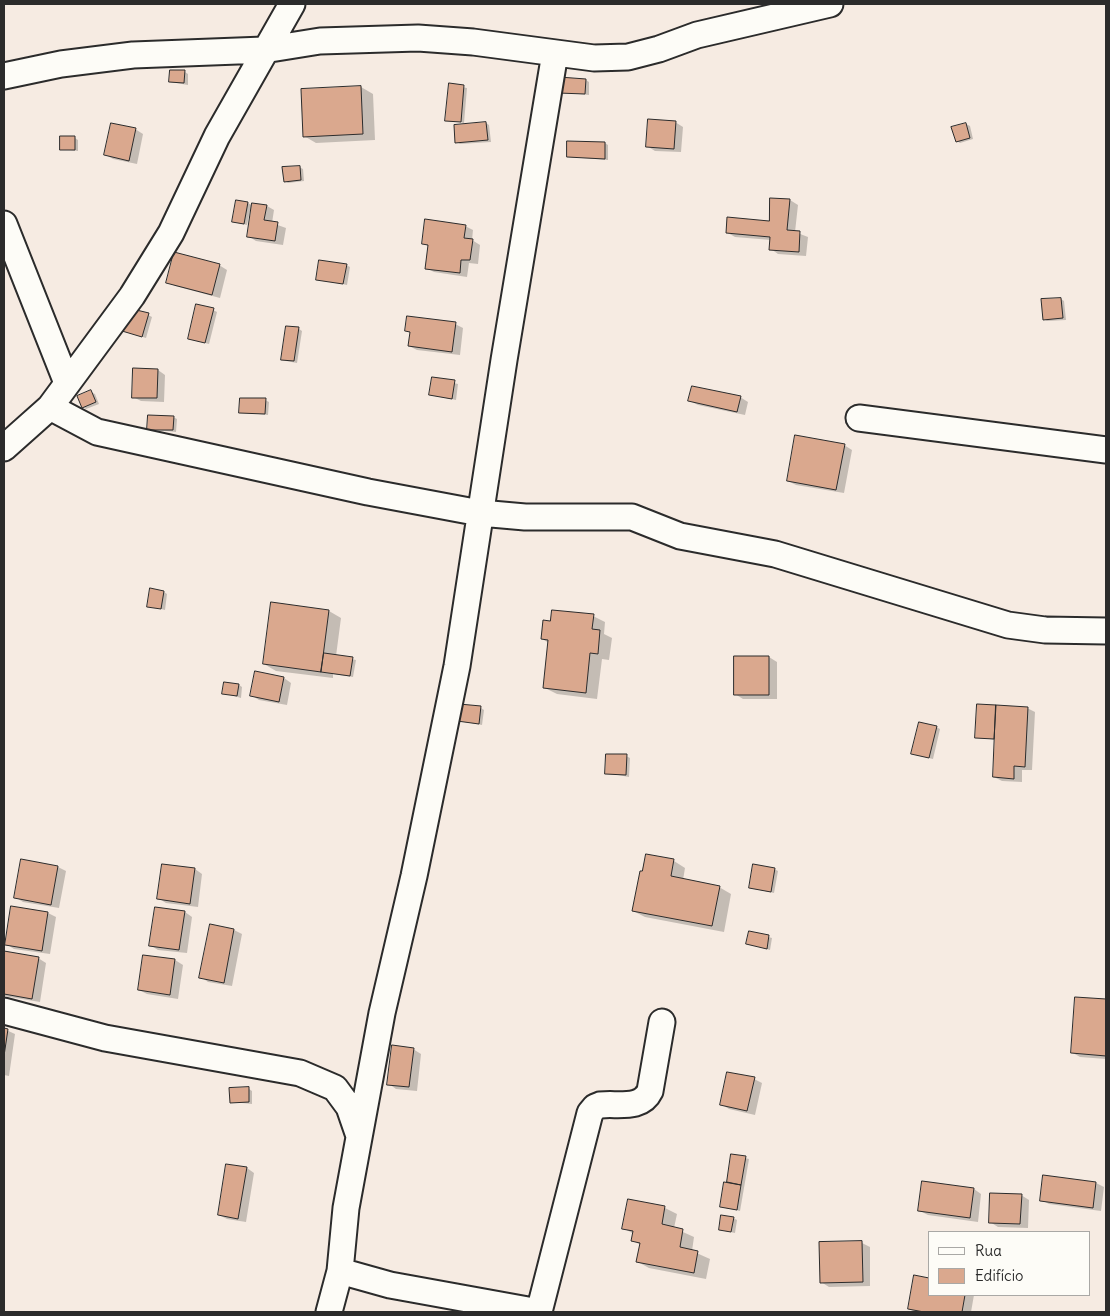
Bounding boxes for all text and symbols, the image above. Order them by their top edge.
legend [928,1231,1090,1296]
text: Rua [975,1241,1002,1260]
text: Edifício [975,1266,1023,1285]

